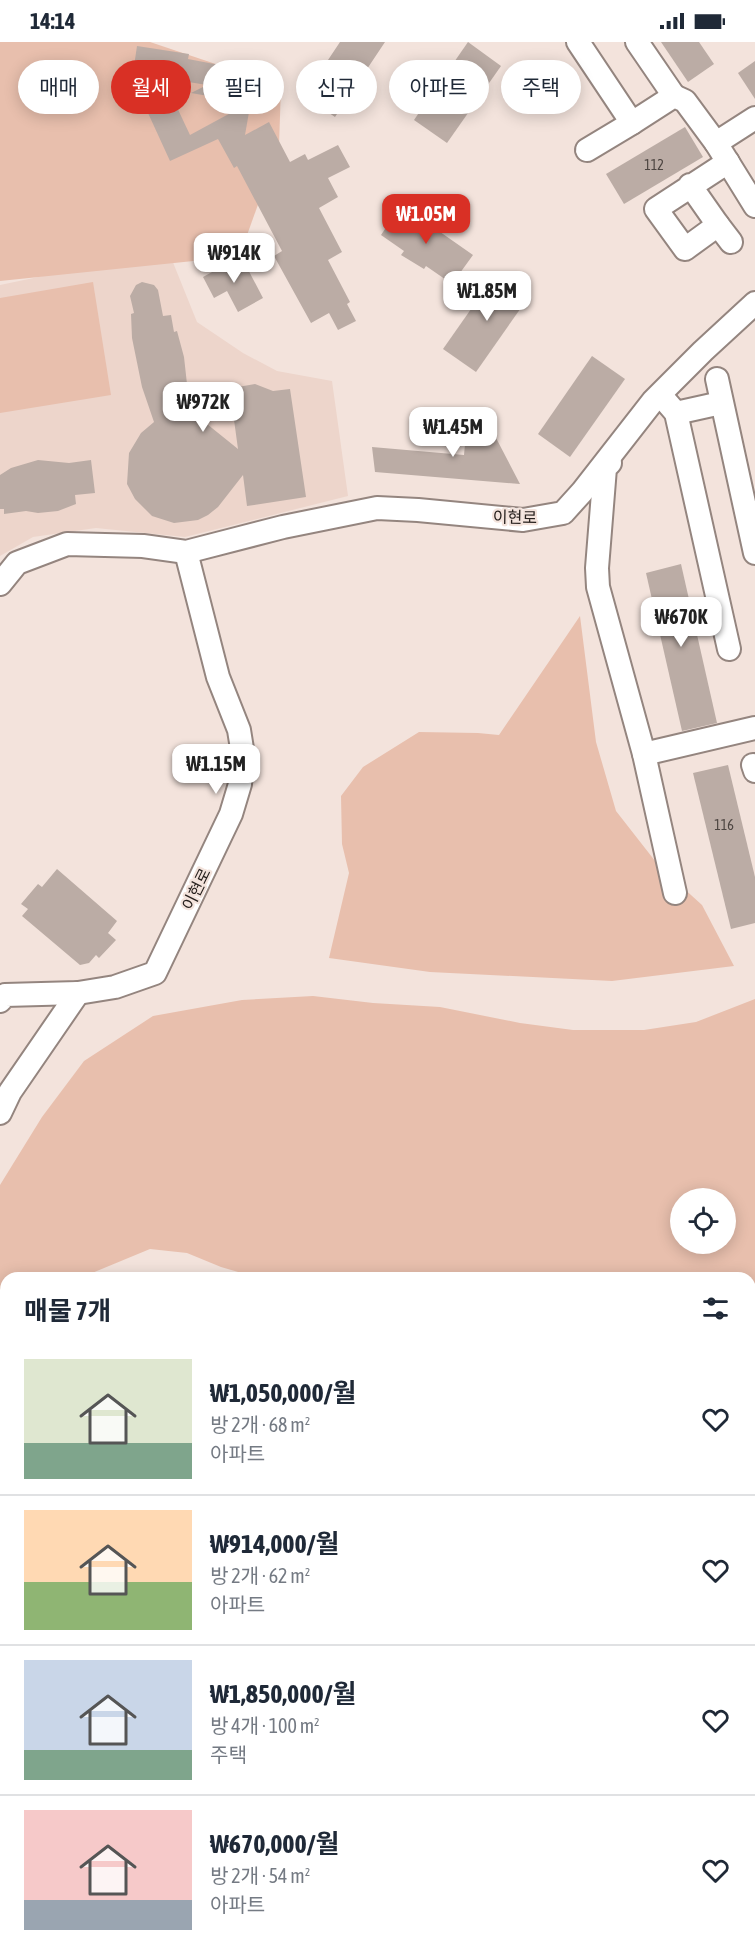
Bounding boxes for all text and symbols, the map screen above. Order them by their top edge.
text: 14:14 [30,8,75,34]
chip: 매매 [18,60,99,114]
chip: 월세 [111,60,191,114]
chip: 필터 [203,60,284,114]
chip: 신규 [296,60,377,114]
chip: 아파트 [389,60,489,114]
chip: 주택 [501,60,581,114]
house number: 112 [644,157,664,173]
pin: ₩1.05M [377,194,475,245]
text: ₩1.05M [396,202,456,225]
pin: ₩914K [192,233,276,284]
text: ₩914K [208,241,260,264]
pin: ₩1.85M [438,271,536,322]
text: ₩1.85M [457,279,517,302]
pin: ₩972K [161,382,245,433]
text: ₩972K [177,390,229,413]
pin: ₩1.45M [404,407,502,458]
text: ₩1.45M [423,415,483,438]
street label: 이현로 [493,508,538,526]
pin: ₩670K [639,597,723,648]
text: ₩670K [655,605,707,628]
pin: ₩1.15M [167,744,265,795]
text: ₩1.15M [186,752,246,775]
house number: 116 [714,817,734,833]
street label: 이현로 [178,865,214,913]
map controls [670,1188,736,1254]
button: locate [670,1188,736,1254]
icon: filters [699,1292,732,1325]
text: 매물 7개 [24,1296,112,1326]
text: ₩1,050,000/월 [210,1378,356,1408]
icon: home [72,1383,144,1455]
icon: heart [699,1403,732,1436]
text: 방 2개 · 68 m² [210,1413,310,1436]
text: 아파트 [210,1442,265,1465]
text: ₩914,000/월 [210,1529,340,1559]
icon: home [72,1534,144,1606]
icon: heart [699,1554,732,1587]
text: 방 2개 · 62 m² [210,1564,310,1587]
text: 아파트 [210,1593,265,1616]
text: ₩1,850,000/월 [210,1679,356,1709]
icon: home [72,1684,144,1756]
icon: heart [699,1704,732,1737]
text: 방 4개 · 100 m² [210,1714,320,1737]
text: 주택 [210,1743,247,1766]
text: ₩670,000/월 [210,1829,340,1859]
icon: home [72,1834,144,1906]
icon: heart [699,1854,732,1887]
text: 방 2개 · 54 m² [210,1864,310,1887]
text: 아파트 [210,1893,265,1916]

